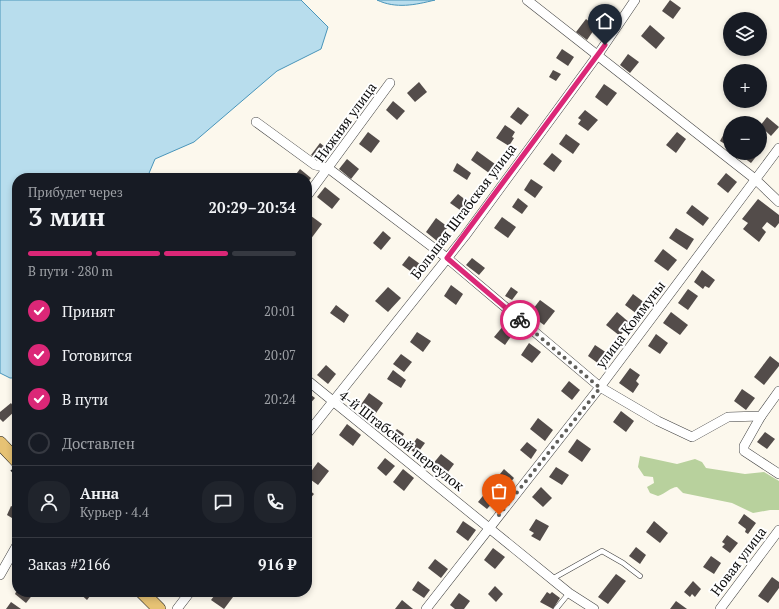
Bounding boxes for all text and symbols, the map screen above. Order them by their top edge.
pin [588,4,622,45]
icon: home [594,10,616,32]
map controls [723,12,767,160]
button: layers [723,12,767,56]
button: + [723,64,767,108]
street label: Нижняя улица [310,78,380,166]
button: − [723,116,767,160]
street label: Большая Штабская улица [406,139,520,283]
text: Прибудет через [28,183,123,201]
text: 20:29–20:34 [209,197,296,217]
text: 3 мин [28,199,105,233]
text: В пути · 280 m [28,262,113,280]
street label: улица Коммуны [590,276,669,372]
icon: check [28,300,50,322]
courier [500,300,540,340]
text: Принят [62,301,115,321]
text: 20:01 [264,302,296,320]
icon: bike [509,309,531,331]
icon: check [28,344,50,366]
text: Готовится [62,345,132,365]
text: 20:07 [264,346,296,364]
street label: 4-й Штабской переулок [336,385,469,495]
icon: check [28,388,50,410]
text: В пути [62,389,108,409]
text: 20:24 [264,390,296,408]
text: Доставлен [62,433,135,453]
pin [482,474,516,515]
icon: bag [488,480,510,502]
button: person [28,481,70,523]
button: chat [202,481,244,523]
button: phone [254,481,296,523]
text: Анна [80,483,119,503]
text: Курьер · 4.4 [80,503,149,521]
street label: Новая улица [706,523,770,599]
text: Заказ #2166 [28,554,110,574]
text: 916 ₽ [258,554,296,574]

